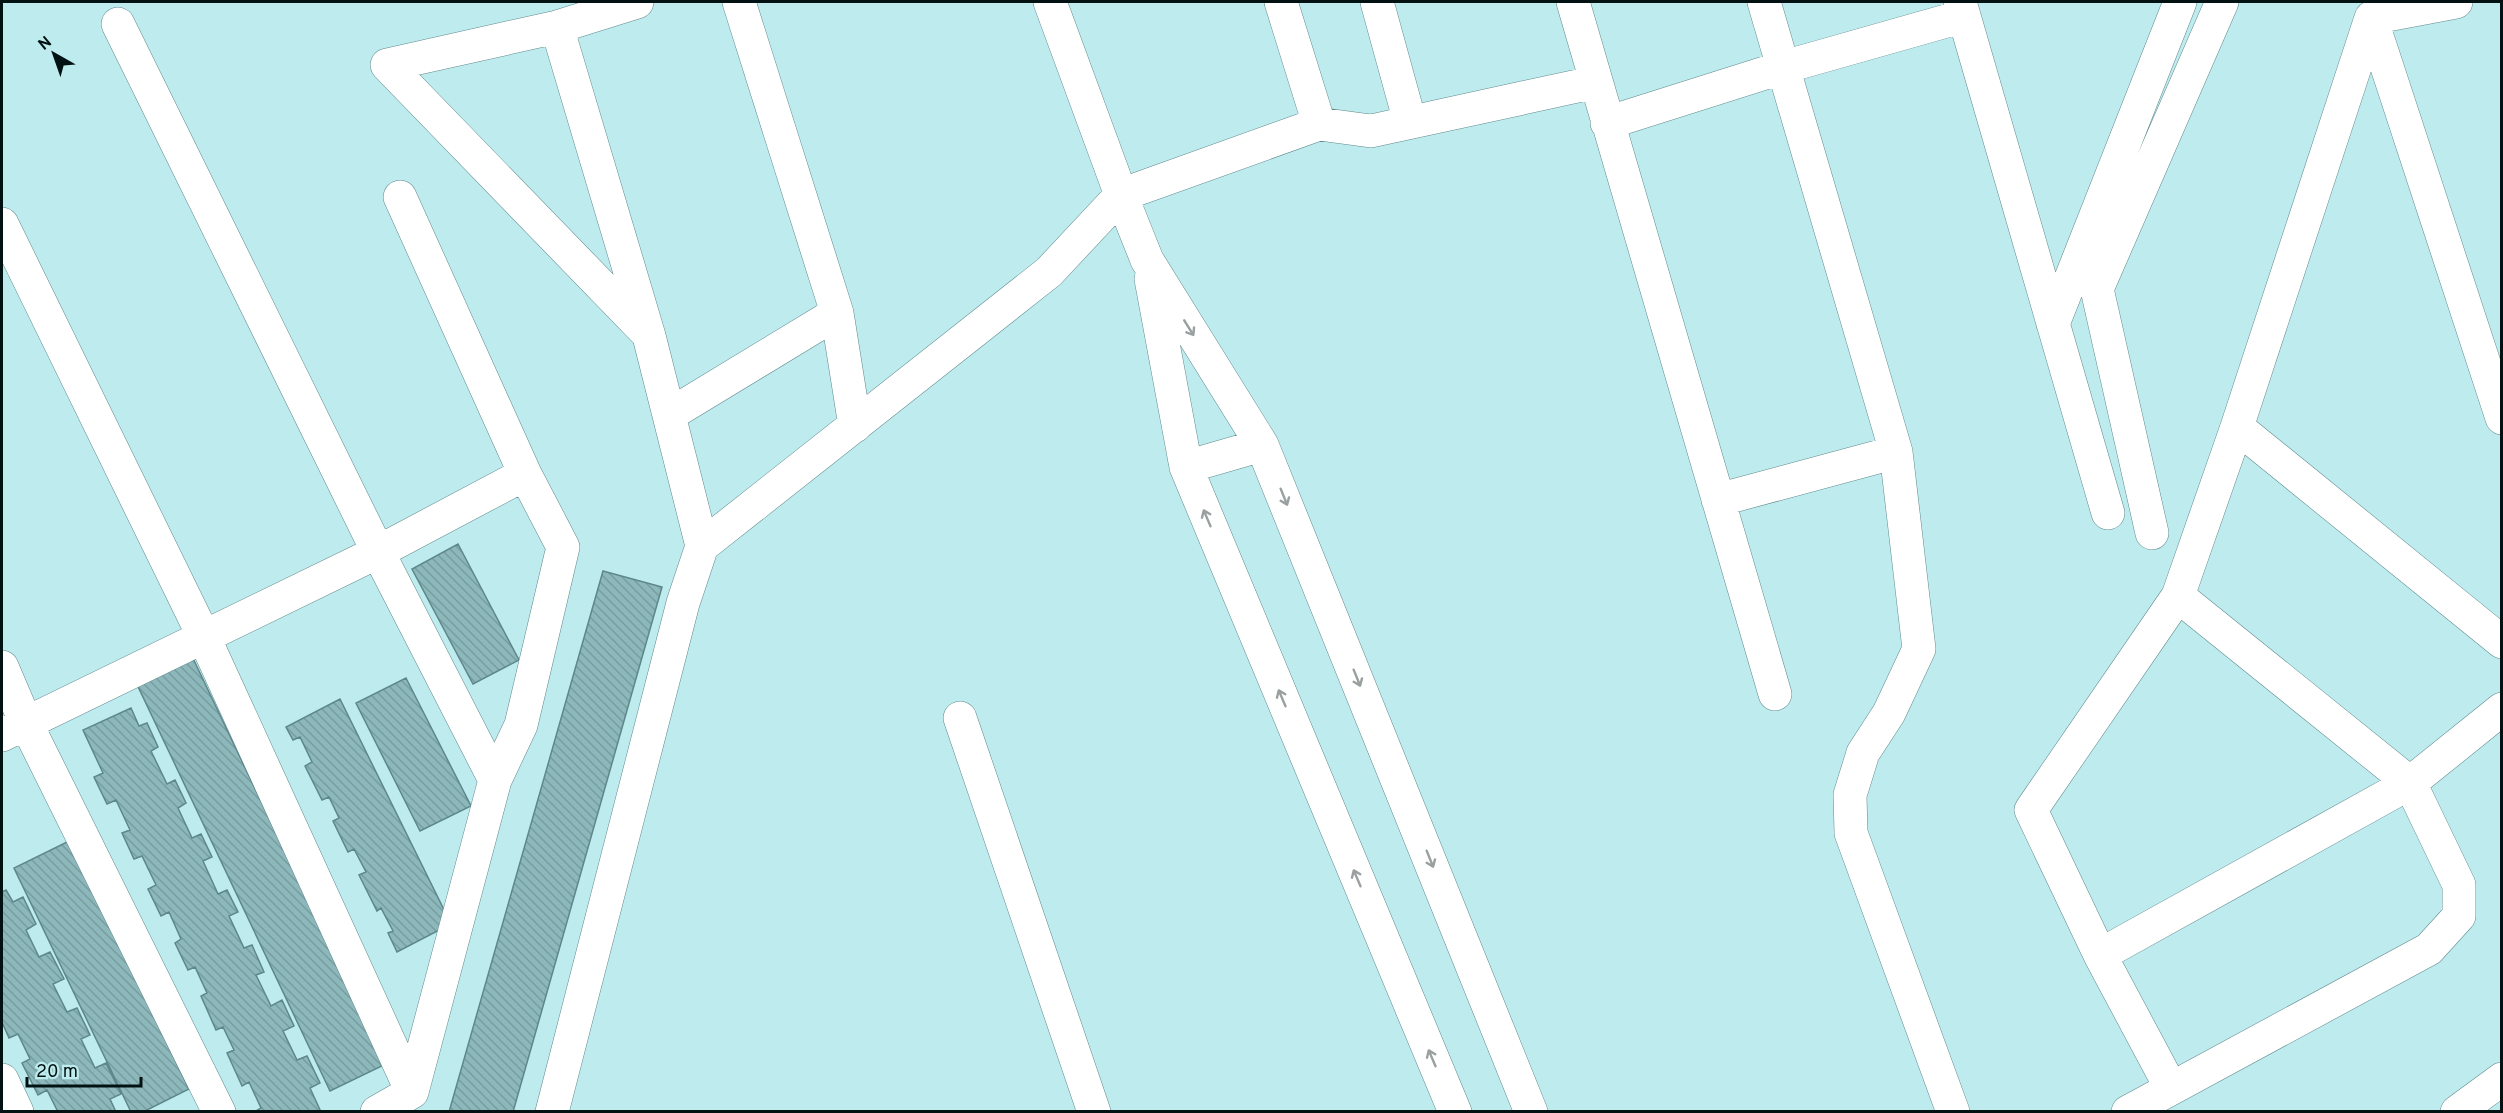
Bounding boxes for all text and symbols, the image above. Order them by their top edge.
north arrow [24,24,84,84]
text: N [35,33,56,55]
one-way arrow [1183,319,1196,336]
one-way arrow [1279,488,1290,506]
one-way arrow [1201,509,1212,527]
one-way arrow [1352,669,1363,687]
one-way arrow [1276,689,1287,707]
one-way arrow [1425,849,1436,868]
one-way arrow [1351,869,1362,887]
one-way arrow [1426,1049,1437,1067]
scale bar [27,1050,141,1088]
text: 20 m [36,1061,78,1084]

